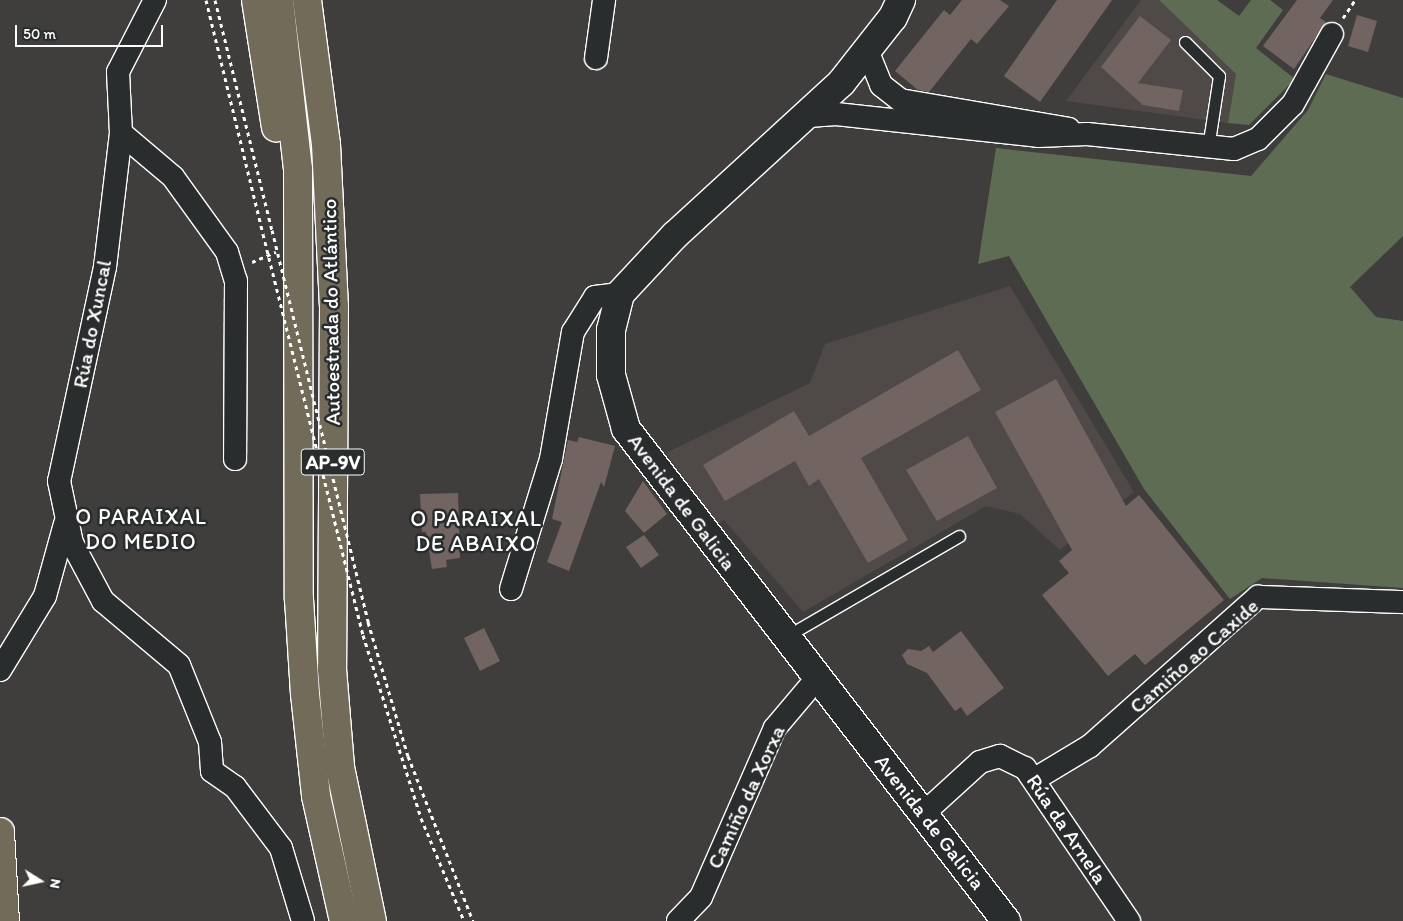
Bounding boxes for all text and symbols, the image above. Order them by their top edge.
scale bar [18,15,165,47]
text: 50 m [23,25,56,43]
street label: Autoestrada do Atlántico [316,198,346,426]
street label: Rúa do Xuncal [67,258,117,390]
street label: Avenida de Galicia [622,428,742,576]
road number: AP-9V [300,444,366,480]
district label: O PARAIXAL DO MEDIO [74,503,208,554]
district label: O PARAIXAL DE ABAIXO [409,505,543,556]
street label: Camiño ao Caxide [1124,593,1264,719]
street label: Camiño da Xorxa [702,722,790,872]
street label: Avenida de Galicia [869,749,991,895]
street label: Rúa da Arnela [1021,770,1113,888]
north arrow [15,856,65,906]
text: N [46,878,64,890]

